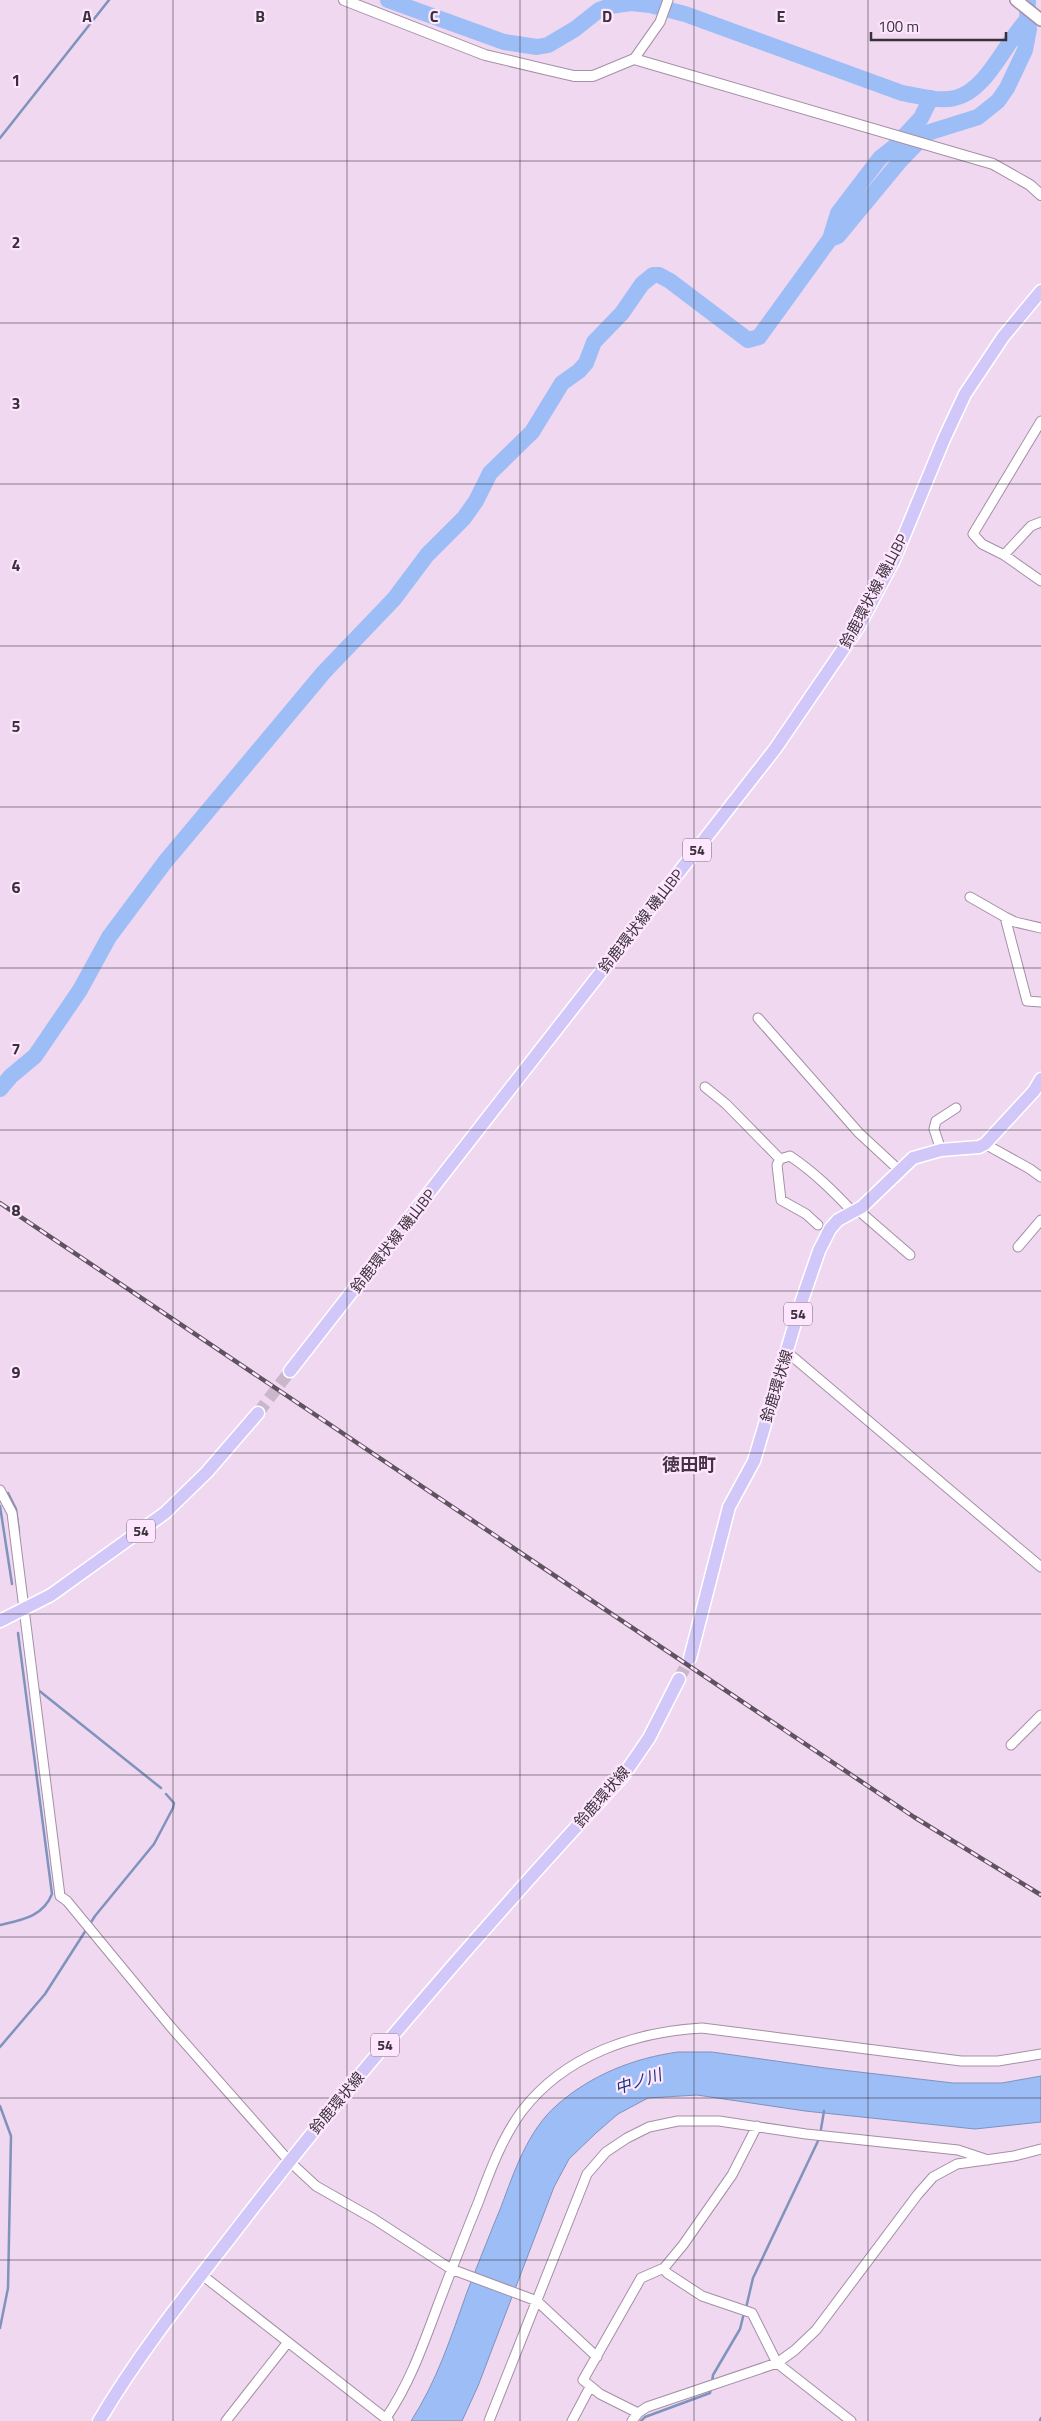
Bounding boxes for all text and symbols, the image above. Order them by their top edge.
text: A [82,4,92,28]
text: B [255,4,265,28]
text: C [430,4,439,28]
text: D [602,4,612,28]
text: E [777,4,786,28]
scale bar [871,10,1006,42]
text: 100 m [878,15,919,38]
text: 1 [12,68,20,92]
text: 2 [12,230,20,254]
text: 3 [12,391,20,415]
street label: 鈴鹿環状線 磯山BP [834,529,913,652]
text: 4 [12,553,21,577]
text: 5 [12,714,21,738]
road number: 54 [683,838,711,862]
street label: 鈴鹿環状線 磯山BP [593,864,689,978]
text: 6 [12,875,21,899]
text: 7 [12,1037,20,1061]
street label: 鈴鹿環状線 磯山BP [345,1184,441,1298]
text: 8 [12,1198,21,1222]
road number: 54 [784,1302,812,1326]
street label: 鈴鹿環状線 [755,1347,798,1425]
text: 9 [12,1360,21,1384]
district label: 徳田町 [662,1451,716,1478]
road number: 54 [127,1520,155,1542]
street label: 鈴鹿環状線 [568,1761,635,1833]
road number: 54 [371,2034,399,2056]
water label: 中ノ川 [611,2062,666,2100]
street label: 鈴鹿環状線 [304,2067,370,2139]

